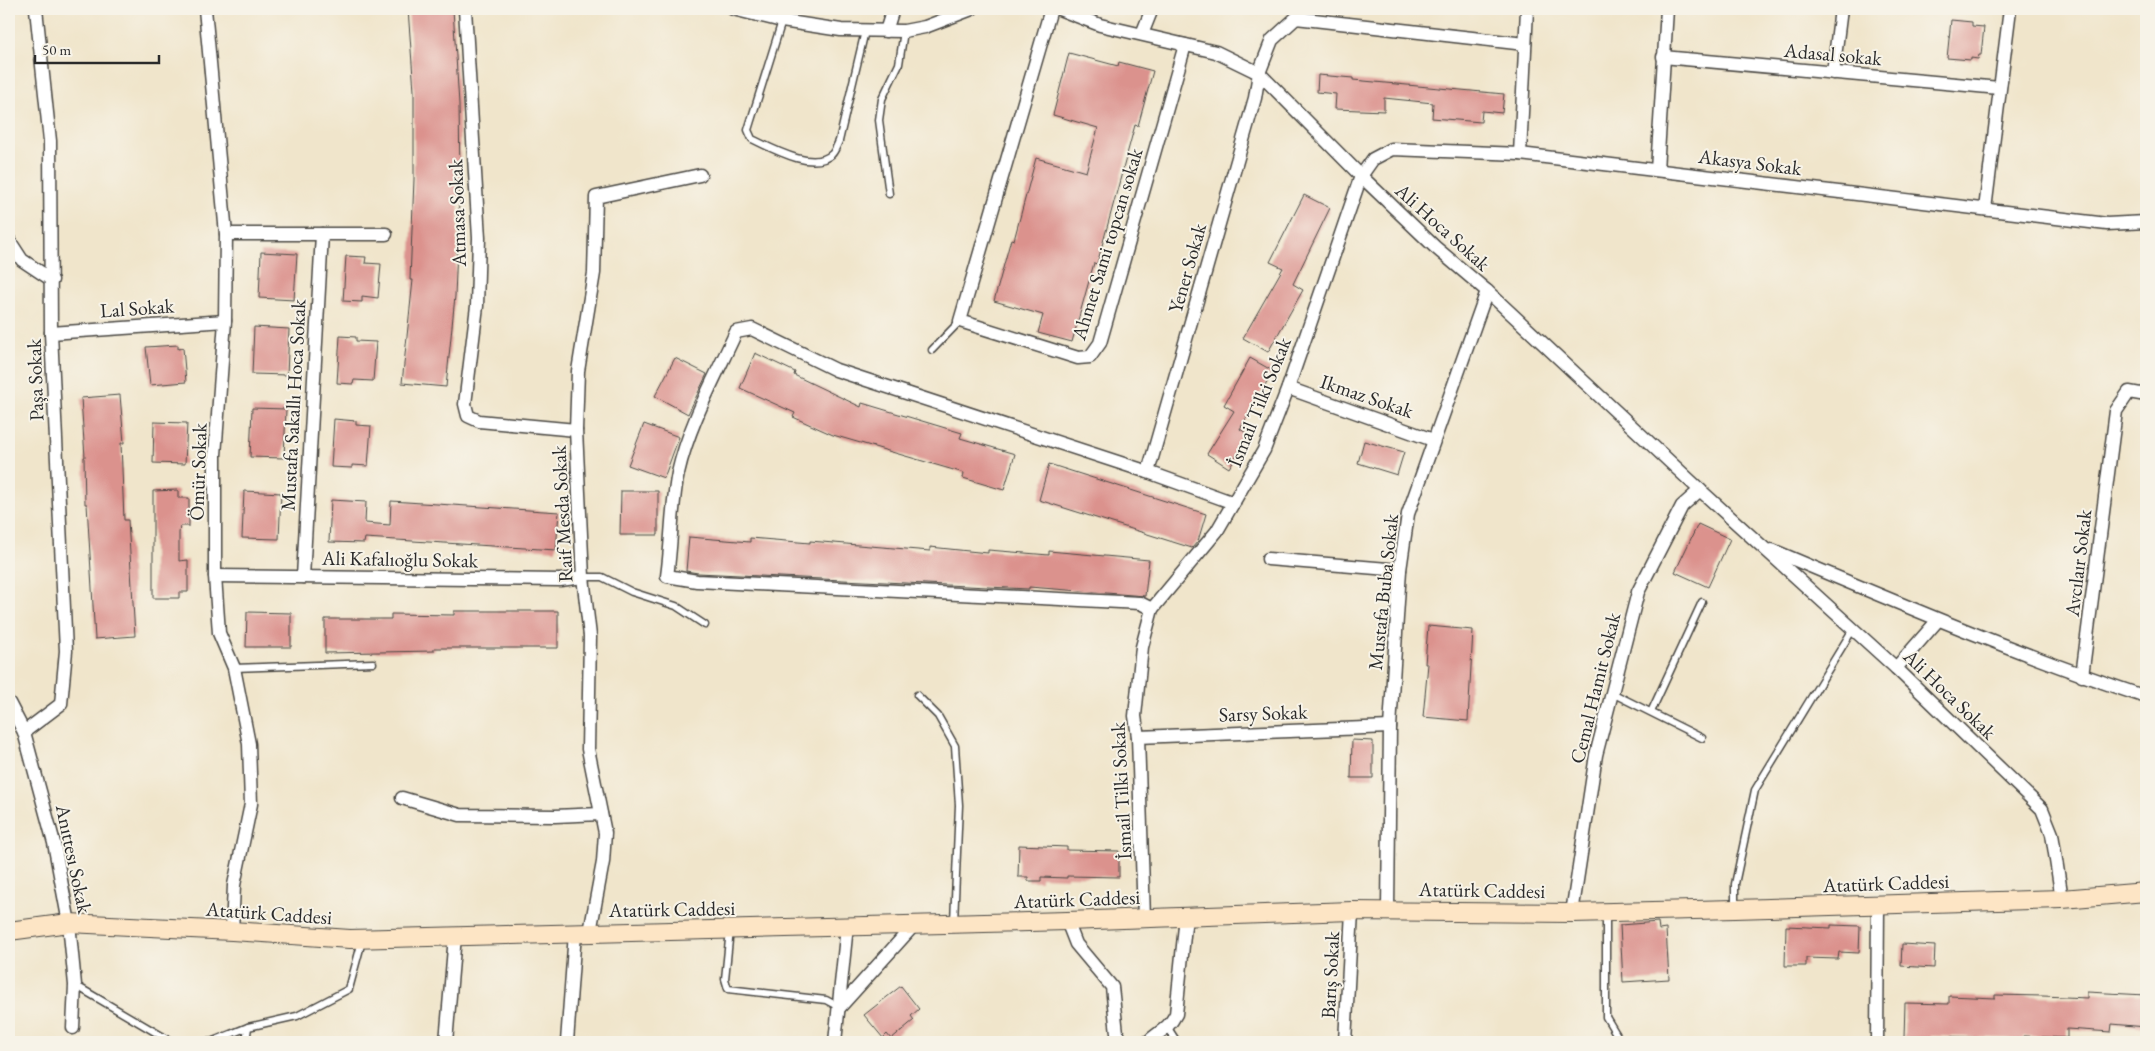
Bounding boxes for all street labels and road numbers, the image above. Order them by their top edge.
street label: Adasal sokak [1782,37,1884,71]
street label: Akasya Sokak [1696,143,1804,181]
street label: Ahmet Sami topcan sokak [1065,144,1149,344]
street label: Atmasa Sokak [442,158,472,268]
street label: Ali Hoca Sokak [1389,177,1496,277]
street label: Yener Sokak [1162,220,1212,316]
street label: Lal Sokak [99,292,175,324]
street label: Mustafa Sakallı Hoca Sokak [274,298,312,511]
street label: İsmail Tilki Sokak [1221,333,1297,471]
street label: Paşa Sokak [21,338,49,421]
street label: Ikmaz Sokak [1317,368,1417,424]
street label: Ömür Sokak [183,422,213,521]
street label: Raif Mesda Sokak [545,444,579,583]
street label: Avcılaır Sokak [2058,507,2098,619]
street label: Mustafa Buba Sokak [1362,512,1404,671]
street label: Ali Kafalıoğlu Sokak [321,545,479,573]
street label: Cemal Hamit Sokak [1564,609,1626,766]
street label: Ali Hoca Sokak [1897,643,2002,745]
street label: Sarsy Sokak [1218,698,1308,728]
street label: İsmail Tilki Sokak [1104,721,1138,860]
street label: Anıttesı Sokak [50,801,98,916]
street label: Atatürk Caddesi [1821,868,1950,898]
street label: Atatürk Caddesi [1418,876,1546,904]
street label: Atatürk Caddesi [1012,884,1141,914]
street label: Atatürk Caddesi [608,895,736,923]
street label: Atatürk Caddesi [204,896,333,930]
street label: Barış Sokak [1315,930,1345,1019]

